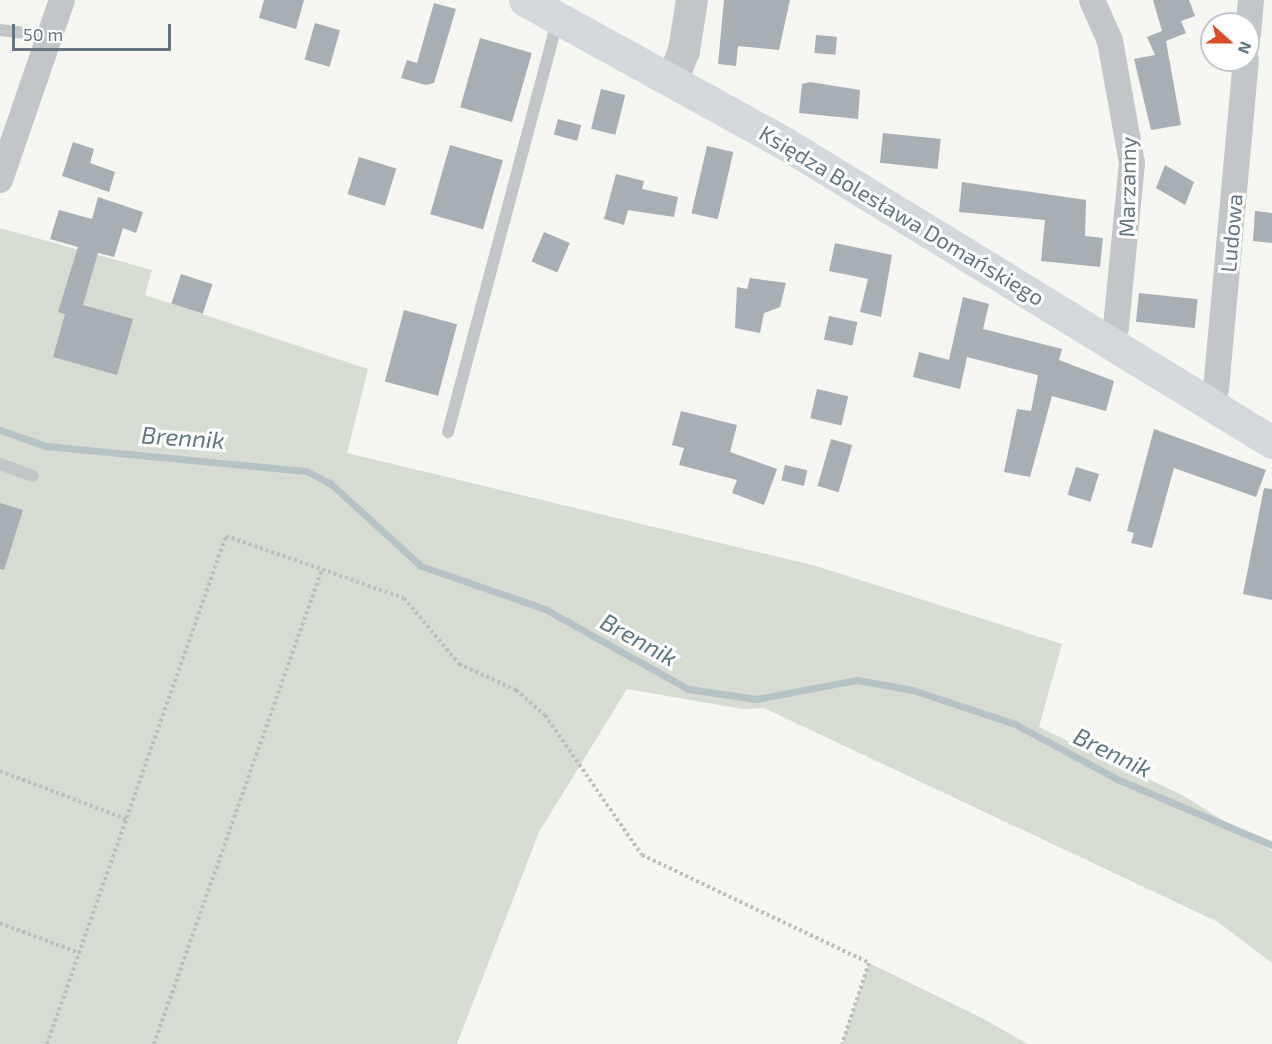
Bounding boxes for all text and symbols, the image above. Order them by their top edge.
scale bar [15,12,174,50]
north arrow [1200,12,1260,72]
text: 50 m [23,23,63,45]
text: N [1234,39,1256,57]
street label: Księdza Bolesława Domańskiego [755,119,1049,311]
street label: Marzanny [1113,136,1141,238]
street label: Ludowa [1214,192,1248,274]
water label: Brennik [140,420,226,454]
water label: Brennik [596,606,682,672]
water label: Brennik [1069,721,1157,783]

